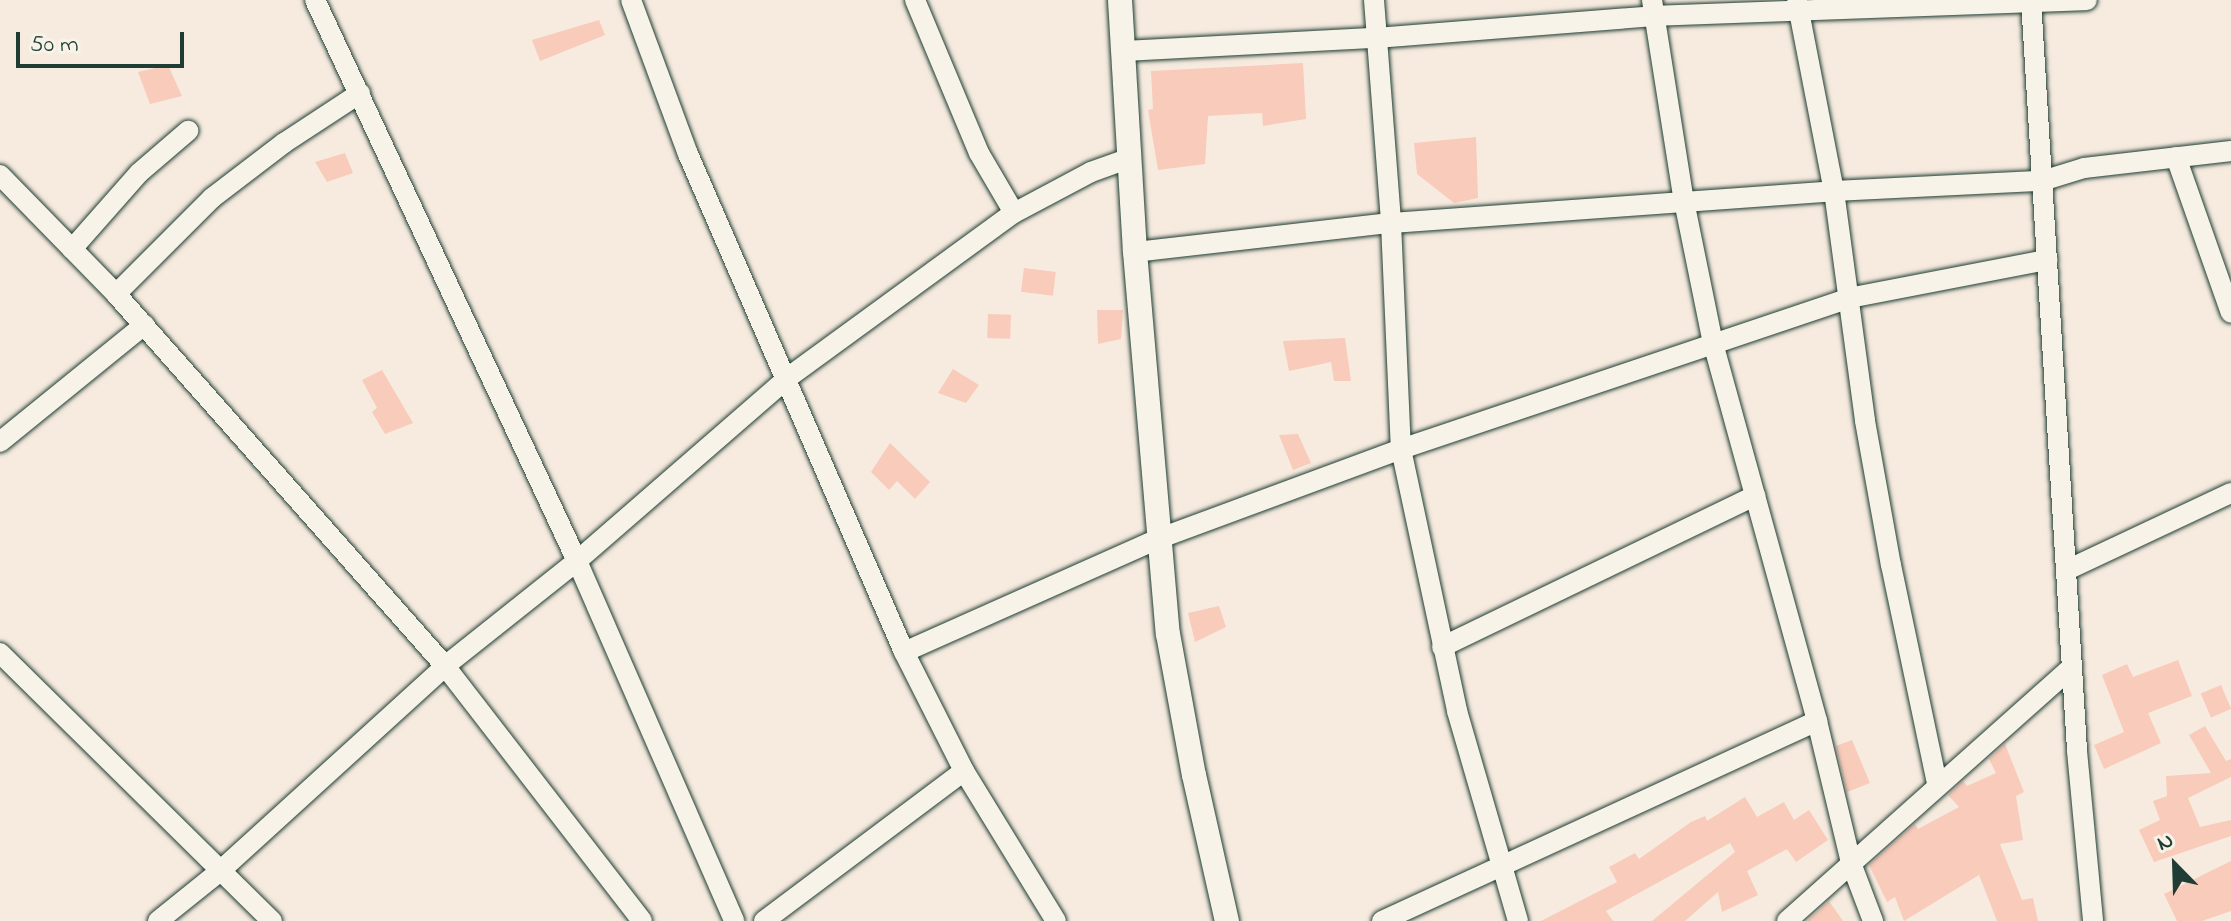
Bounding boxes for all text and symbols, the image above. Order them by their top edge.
scale bar [20,16,188,66]
text: 50 m [30,28,79,63]
north arrow [2135,825,2215,905]
text: N [2153,825,2179,861]

